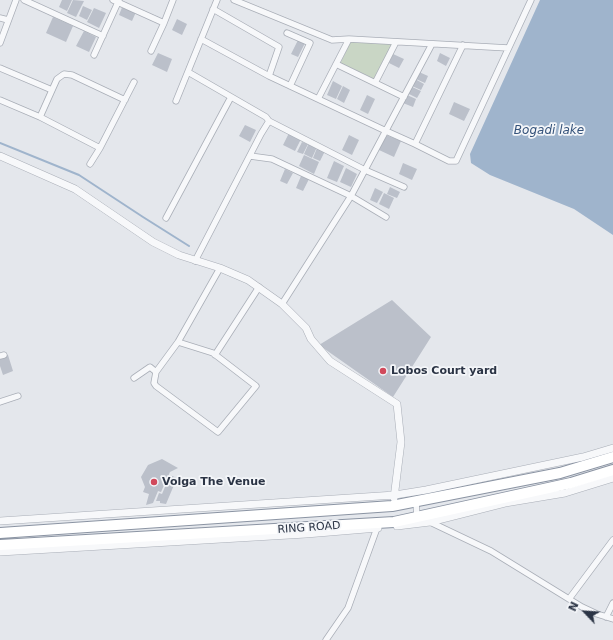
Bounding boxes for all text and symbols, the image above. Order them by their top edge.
water label: Bogadi lake [514,124,584,138]
place label: Lobos Court yard [391,364,497,378]
marker: Lobos Court yard [378,366,388,376]
place label: Volga The Venue [162,475,265,489]
marker: Volga The Venue [149,477,159,487]
street label: RING ROAD [277,519,341,537]
north arrow [565,592,605,632]
text: N [566,600,582,614]

